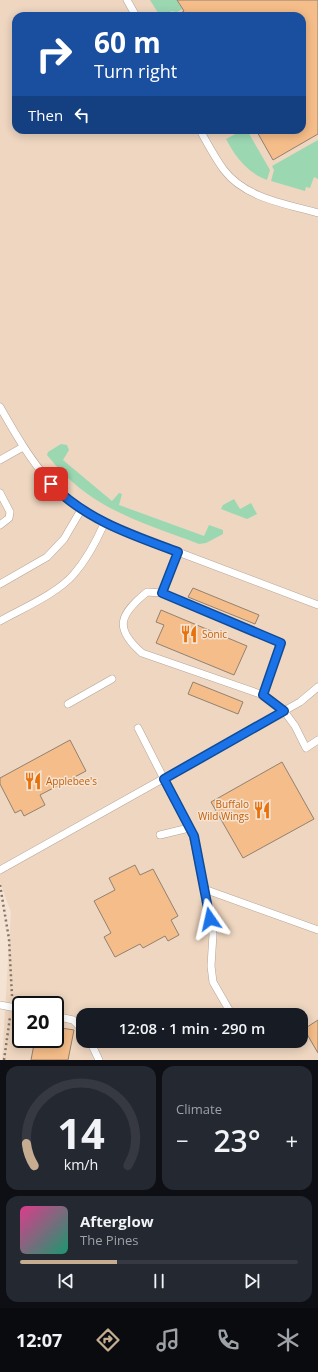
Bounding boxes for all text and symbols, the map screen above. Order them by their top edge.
text: 60 m [94,23,161,61]
icon: right [28,28,80,80]
text: Turn right [94,59,177,83]
icon: left [71,104,93,126]
text: Then [28,105,63,125]
pin [34,467,68,501]
icon: arrive [40,473,62,495]
restaurant icon: Sonic [179,624,199,644]
place label: Sonic [202,627,227,641]
restaurant icon: Applebee's [23,771,43,791]
place label: Applebee's [46,774,97,788]
place label: Buffalo Wild Wings [198,797,249,823]
restaurant icon: Buffalo Wild Wings [252,800,272,820]
position arrow [189,898,231,940]
speed limit sign: 20 [12,996,64,1048]
text: 12:08 · 1 min · 290 m [119,1018,265,1038]
text: Climate [176,1100,222,1118]
text: 14 [57,1105,105,1161]
text: 23° [213,1120,261,1161]
text: − [176,1125,189,1155]
text: + [285,1125,298,1155]
text: km/h [64,1155,98,1174]
text: Afterglow [80,1211,154,1231]
text: The Pines [80,1231,138,1249]
icon: previous [55,1270,77,1292]
icon: pause [148,1270,170,1292]
icon: next [241,1270,263,1292]
icon: directions [94,1326,122,1354]
icon: music [154,1326,182,1354]
icon: phone [214,1326,242,1354]
icon: climate [274,1326,302,1354]
text: 12:07 [16,1328,62,1352]

